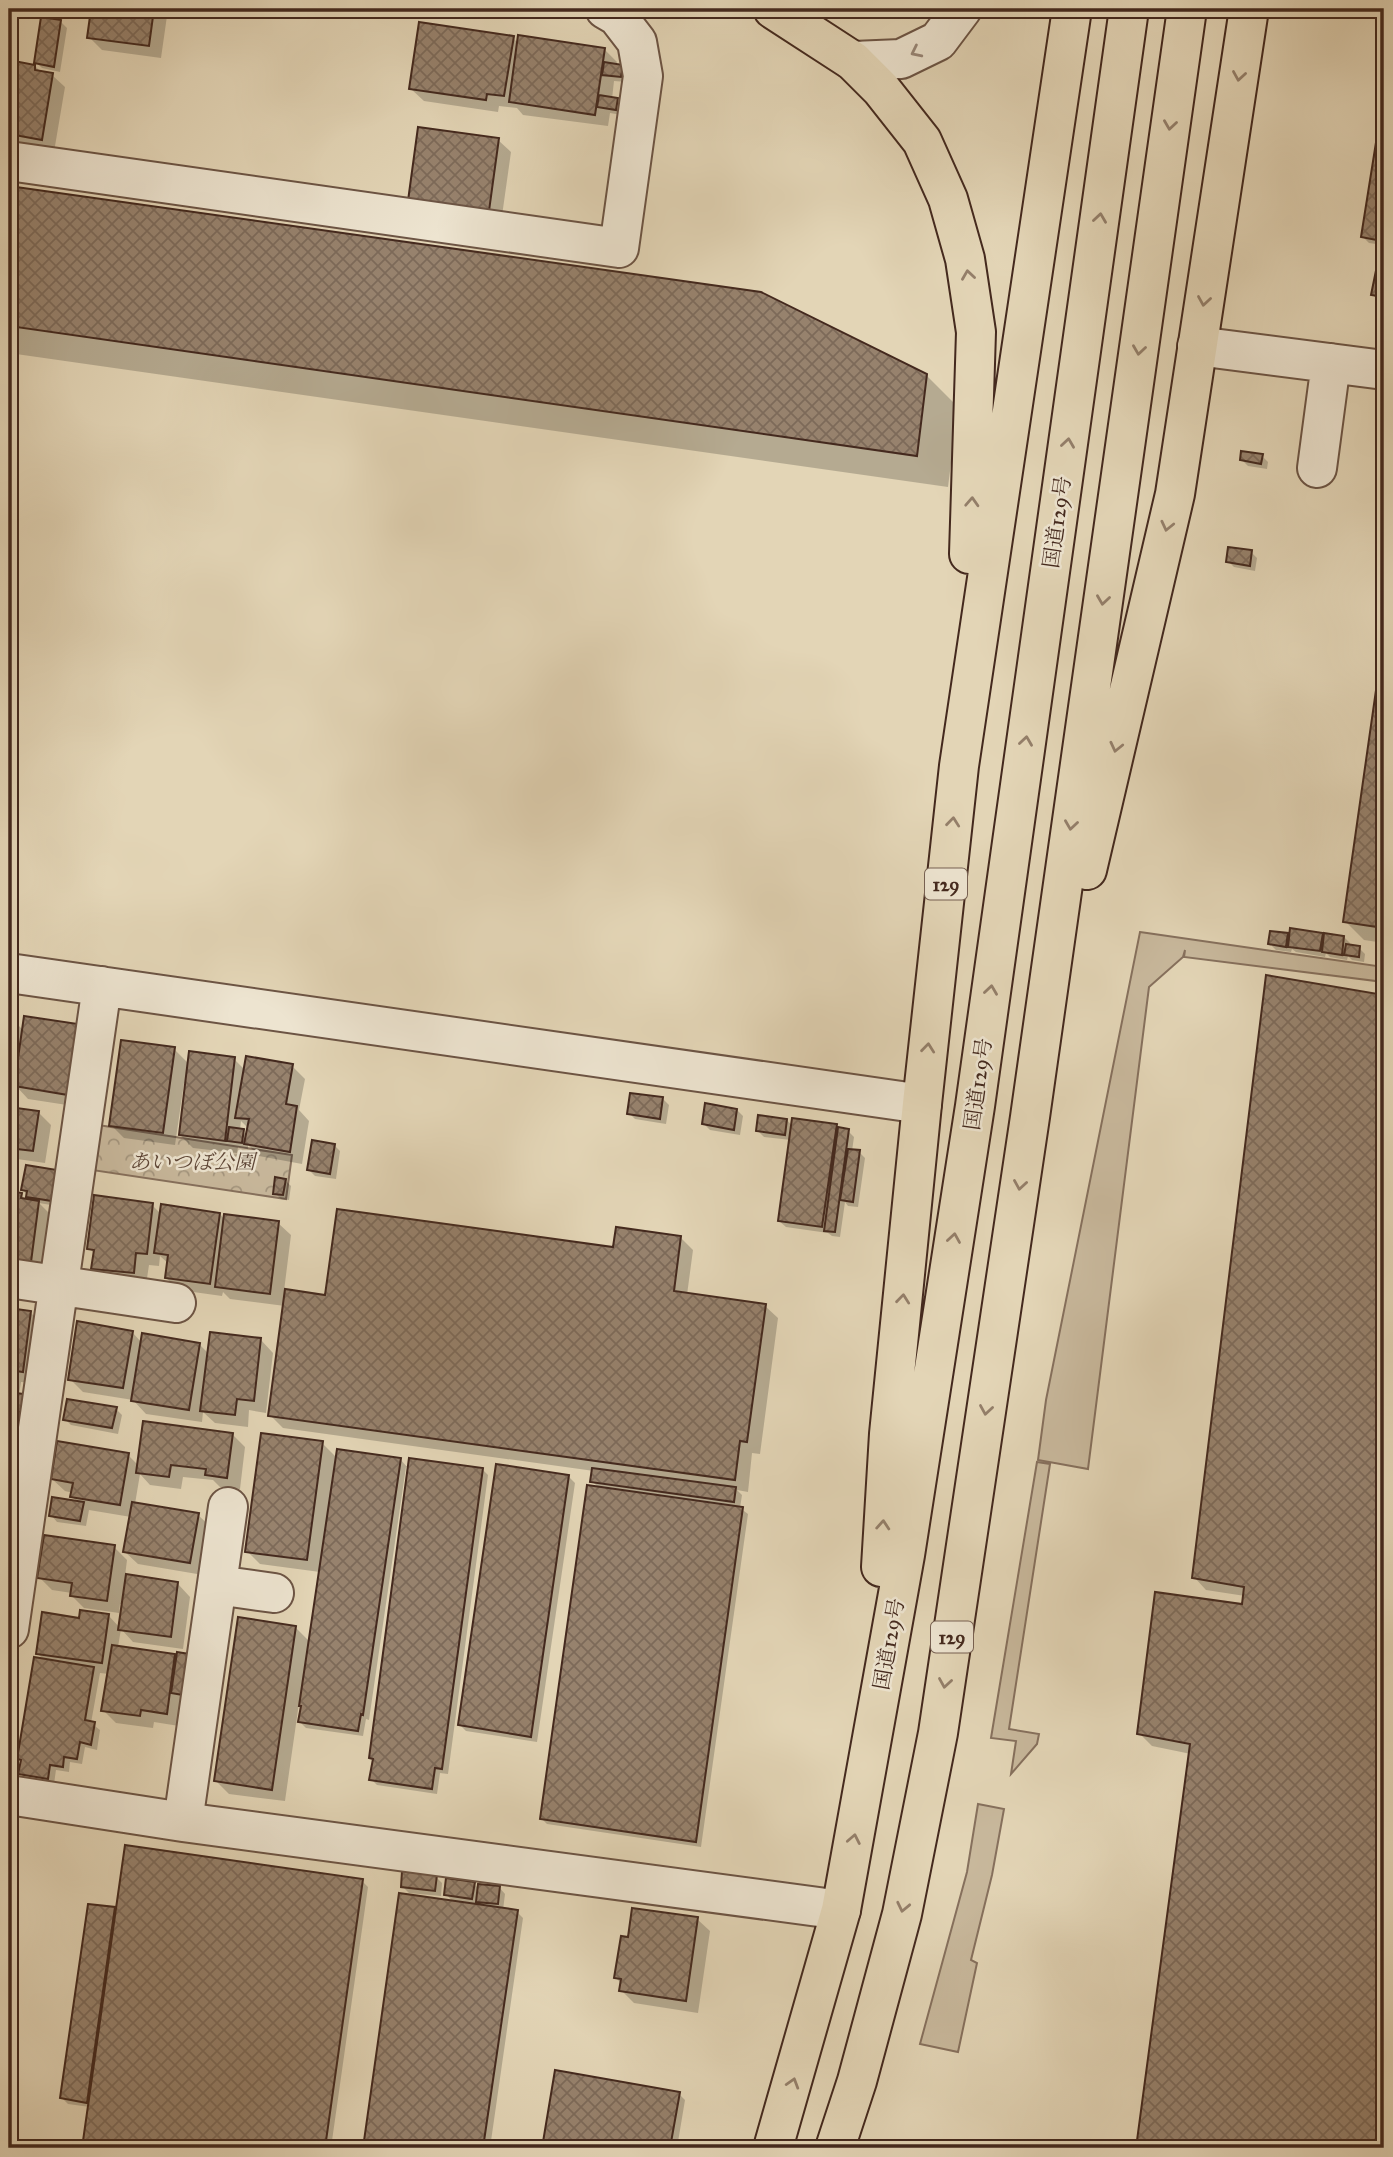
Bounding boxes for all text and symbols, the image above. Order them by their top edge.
one-way arrow [911,43,923,57]
one-way arrow [1231,70,1246,82]
one-way arrow [1163,119,1178,131]
one-way arrow [1092,212,1107,223]
one-way arrow [961,269,976,281]
one-way arrow [1197,295,1212,307]
one-way arrow [1131,344,1146,356]
one-way arrow [1061,437,1076,449]
street label: 国道129号 [1038,474,1076,570]
one-way arrow [964,496,979,507]
one-way arrow [1161,519,1176,531]
one-way arrow [1096,594,1111,605]
one-way arrow [1019,735,1034,747]
one-way arrow [1110,741,1124,753]
one-way arrow [946,816,961,828]
one-way arrow [1064,819,1079,831]
road number: 129 [925,869,967,900]
one-way arrow [983,985,998,996]
street label: 国道129号 [959,1036,997,1132]
one-way arrow [920,1042,935,1053]
park label: あいつぼ公園 [129,1149,258,1175]
one-way arrow [1013,1179,1028,1191]
one-way arrow [947,1232,962,1244]
one-way arrow [895,1293,910,1305]
one-way arrow [979,1404,994,1416]
one-way arrow [876,1520,891,1531]
street label: 国道129号 [868,1596,910,1692]
road number: 129 [931,1622,973,1652]
one-way arrow [938,1677,953,1689]
one-way arrow [846,1833,861,1845]
one-way arrow [897,1901,912,1913]
one-way arrow [784,2077,799,2089]

